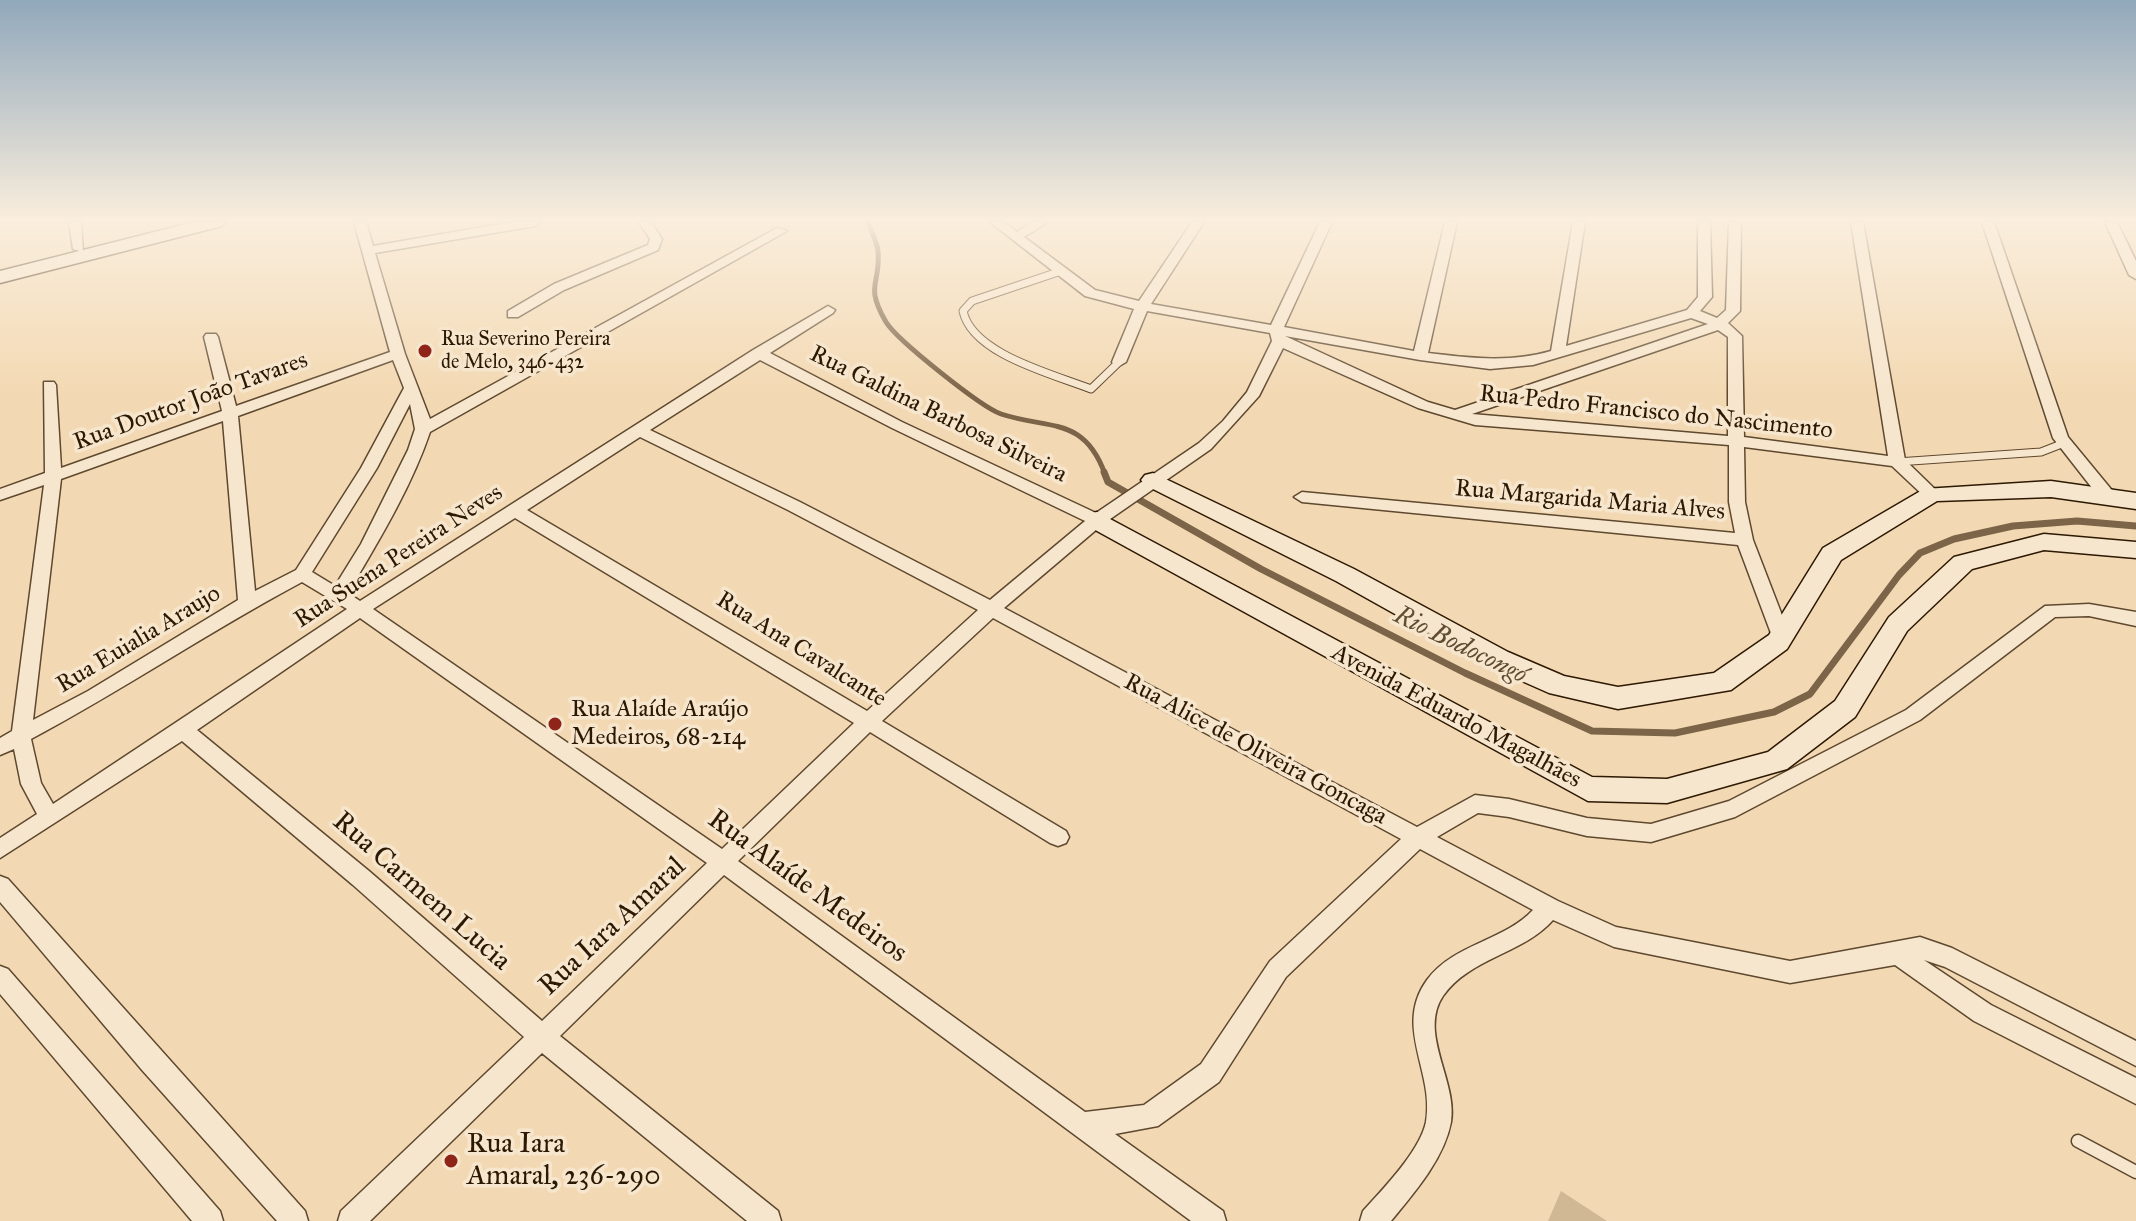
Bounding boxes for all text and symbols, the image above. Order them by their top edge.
place label: Rua Severino Pereira de Melo, 346-432 [441,328,611,375]
street label: Rua Galdina Barbosa Silveira [805,340,1071,490]
marker: Rua Severino Pereira de Melo, 346-432 [416,342,434,360]
street label: Rua Doutor João Tavares [70,346,312,458]
street label: Rua Pedro Francisco do Nascimento [1478,380,1834,446]
street label: Rua Margarida Maria Alves [1454,475,1726,527]
street label: Rua Suena Pereira Neves [290,479,508,635]
street label: Rua Euialia Araujo [52,580,226,700]
street label: Rua Ana Cavalcante [711,586,891,714]
water label: Rio Bodocongó [1388,600,1532,692]
street label: Avenida Eduardo Magalhães [1326,639,1586,795]
street label: Rua Alice de Oliveira Goncaga [1118,668,1392,832]
place label: Rua Alaíde Araújo Medeiros, 68-214 [571,696,748,752]
marker: Rua Alaíde Araújo Medeiros, 68-214 [546,715,564,733]
street label: Rua Alaíde Medeiros [701,803,913,971]
street label: Rua Carmem Lucia [325,805,517,979]
street label: Rua Iara Amaral [533,851,693,1003]
place label: Rua Iara Amaral, 236-290 [467,1128,661,1194]
marker: Rua Iara Amaral, 236-290 [442,1152,460,1170]

